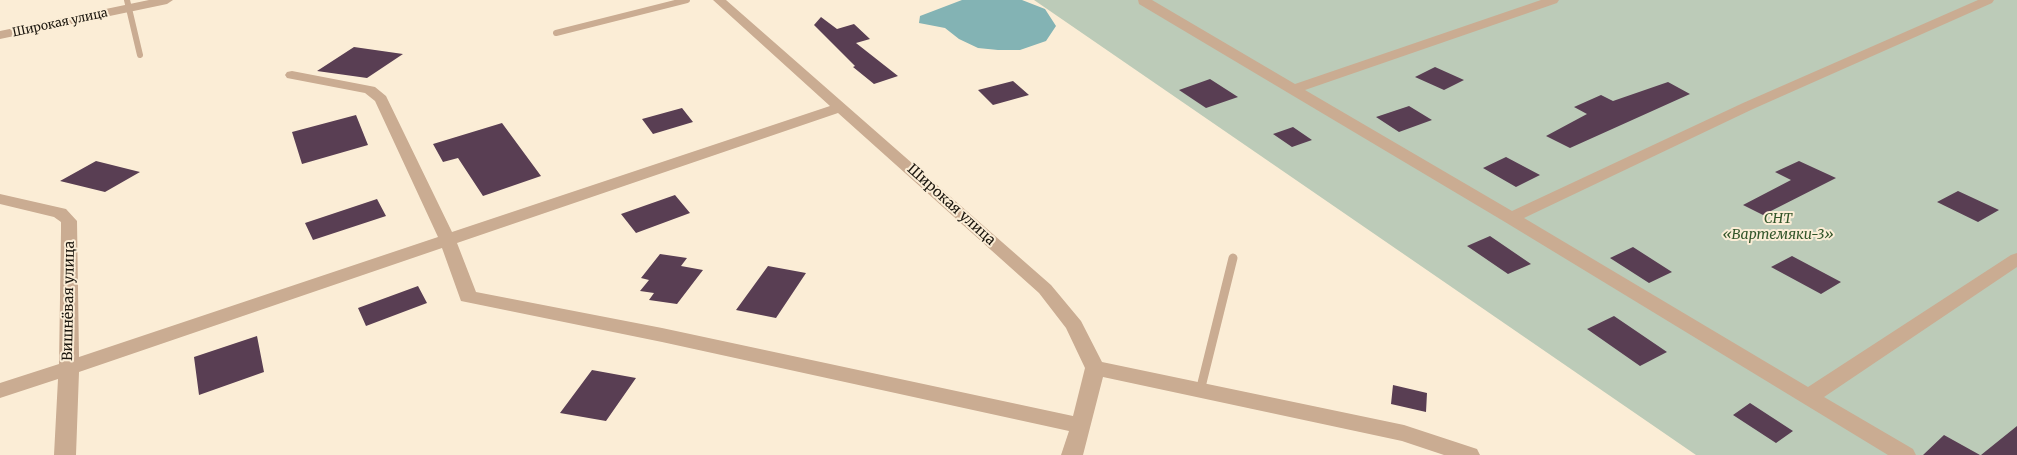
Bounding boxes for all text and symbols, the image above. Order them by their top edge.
street label: Широкая улица [11,6,109,40]
street label: Широкая улица [903,161,999,249]
park label: СНТ «Вартемяки-3» [1723,211,1833,244]
street label: Вишнёвая улица [60,241,78,361]

